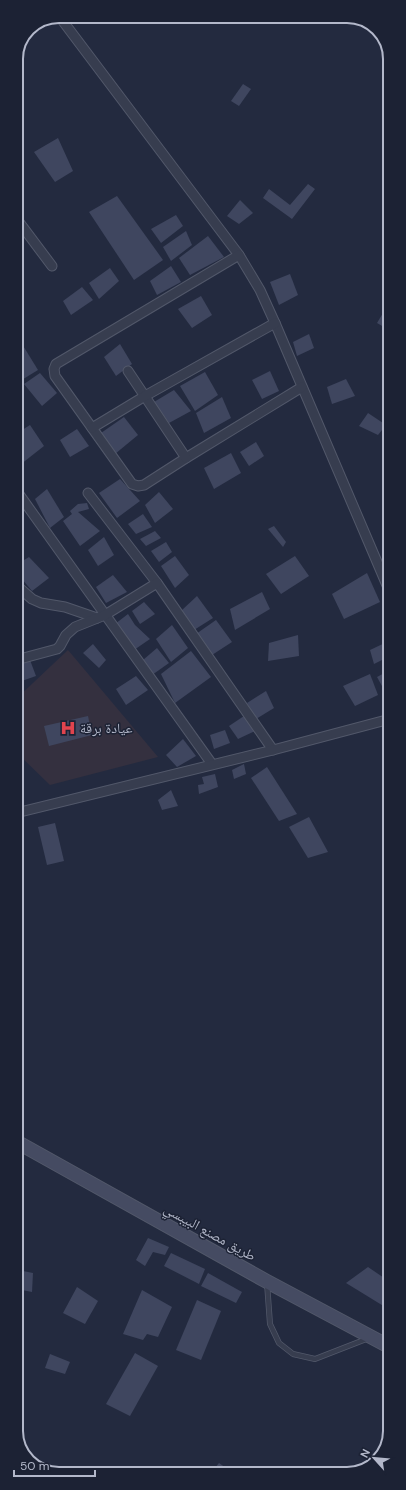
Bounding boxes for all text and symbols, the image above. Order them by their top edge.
hospital icon: عيادة برقة [59,719,77,737]
place label: عيادة برقة [80,719,133,737]
street label: طريق مصنع البيبسي [160,1199,259,1267]
north arrow [354,1438,394,1478]
text: N [357,1447,373,1460]
scale bar [14,1452,95,1478]
text: 50 m [20,1458,49,1474]

